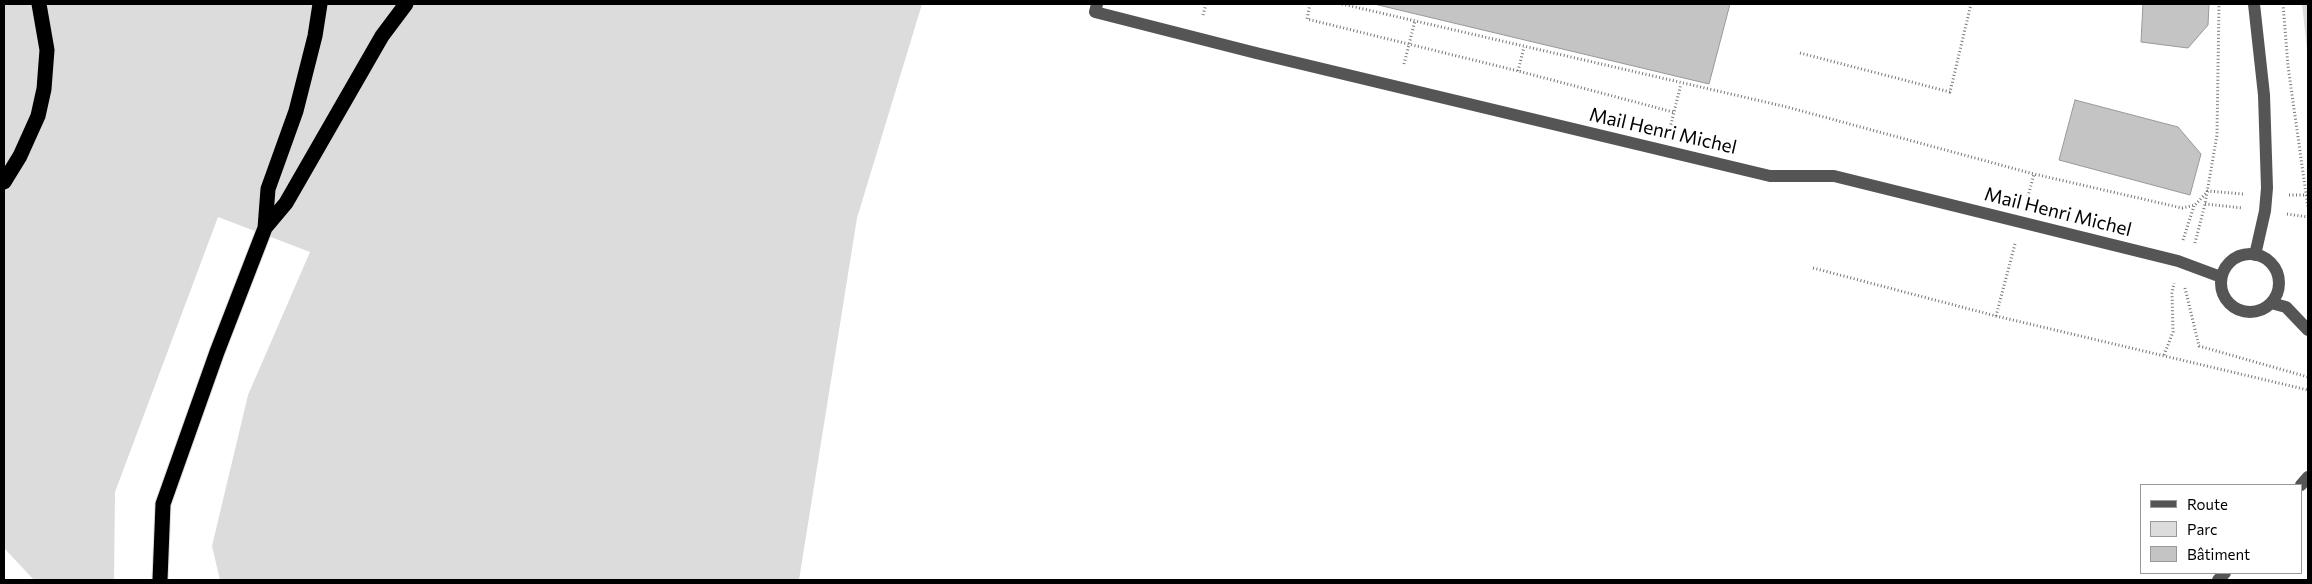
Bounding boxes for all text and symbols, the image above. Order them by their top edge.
street label: Mail Henri Michel [1587,103,1739,159]
street label: Mail Henri Michel [1982,183,2134,241]
legend [2140,484,2302,574]
text: Route [2187,495,2228,513]
text: Parc [2187,520,2217,538]
text: Bâtiment [2187,545,2250,563]

